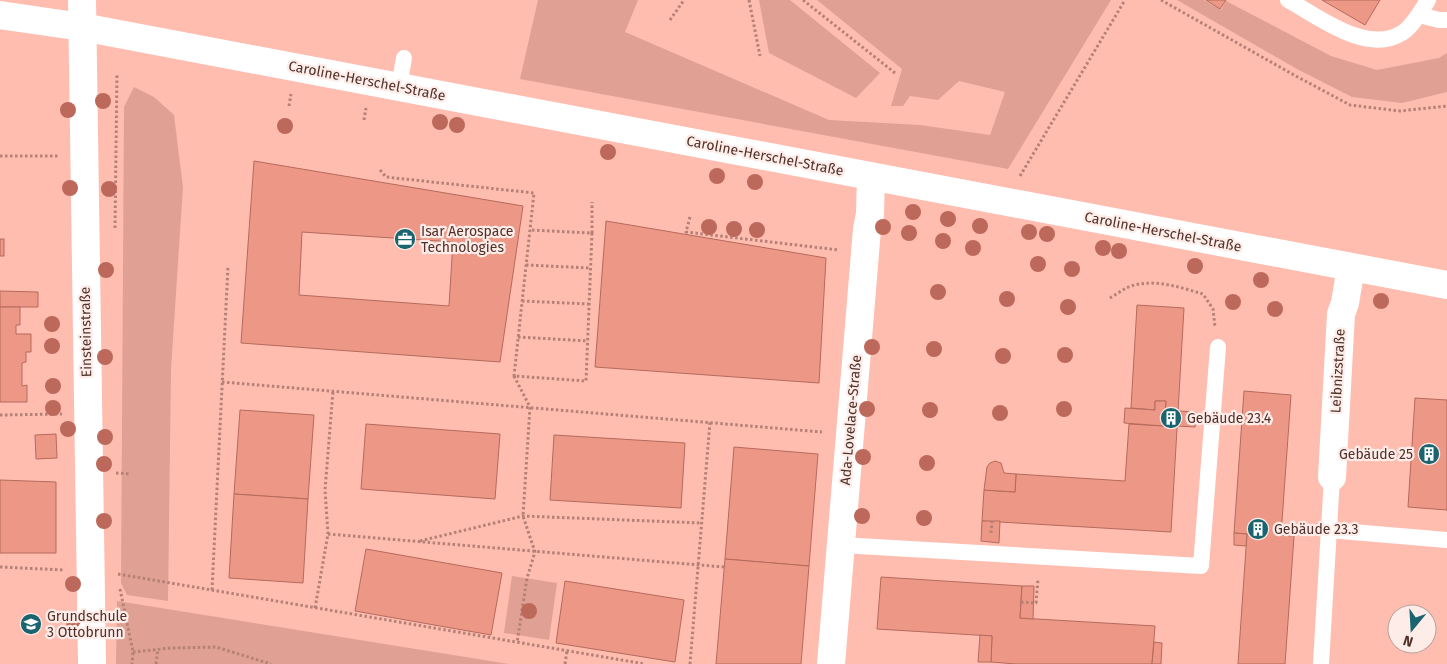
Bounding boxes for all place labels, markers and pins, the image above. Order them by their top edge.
place label: Isar Aerospace Technologies [421,223,513,256]
office icon: Isar Aerospace Technologies [393,227,417,251]
building icon: Gebäude 23.4 [1159,406,1183,430]
place label: Gebäude 23.4 [1187,410,1272,427]
building icon: Gebäude 25 [1417,442,1441,466]
place label: Gebäude 25 [1339,446,1413,463]
building icon: Gebäude 23.3 [1246,517,1270,541]
place label: Gebäude 23.3 [1274,521,1358,538]
place label: Grundschule 3 Ottobrunn [47,608,127,641]
school or university icon: Grundschule 3 Ottobrunn [19,612,43,636]

